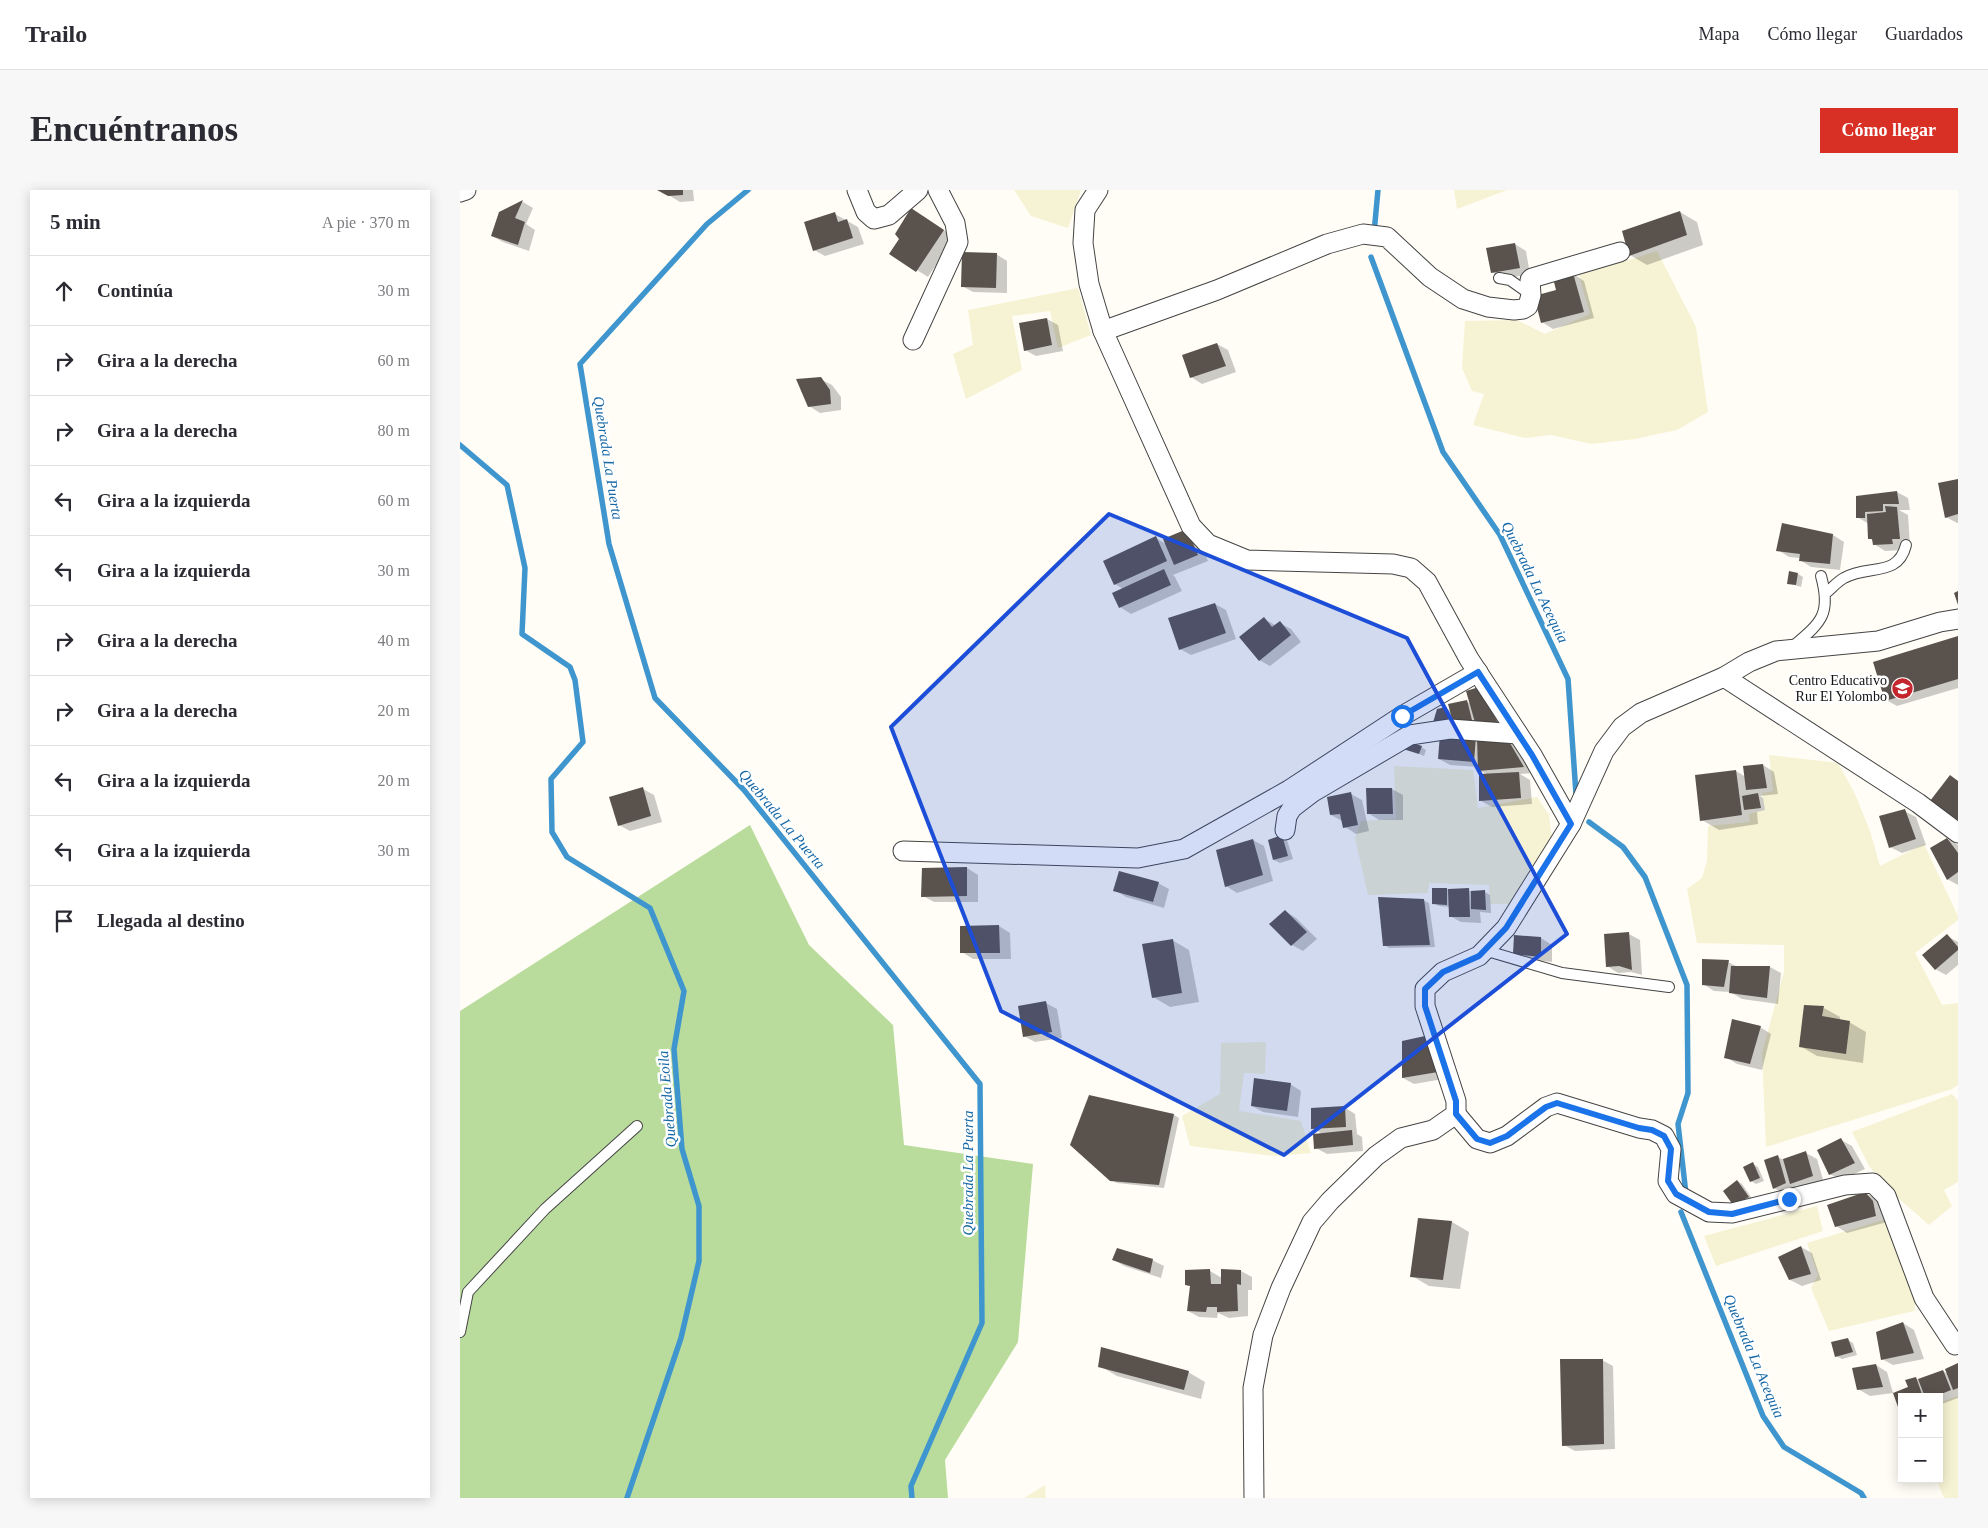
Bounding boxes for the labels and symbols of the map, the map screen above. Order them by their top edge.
water label: Quebrada La Puerta [590,395,626,521]
water label: Quebrada La Acequia [1499,519,1571,645]
place label: Centro Educativo Rur El Yolombo [1789,673,1887,704]
school or university icon: Centro Educativo Rur El Yolombo [1891,676,1915,700]
route start [1391,705,1414,728]
water label: Quebrada La Puerta [736,766,828,872]
water label: Quebrada Eoila [655,1050,679,1148]
water label: Quebrada La Puerta [960,1111,976,1236]
route end [1778,1188,1801,1211]
water label: Quebrada La Acequia [1721,1292,1787,1420]

